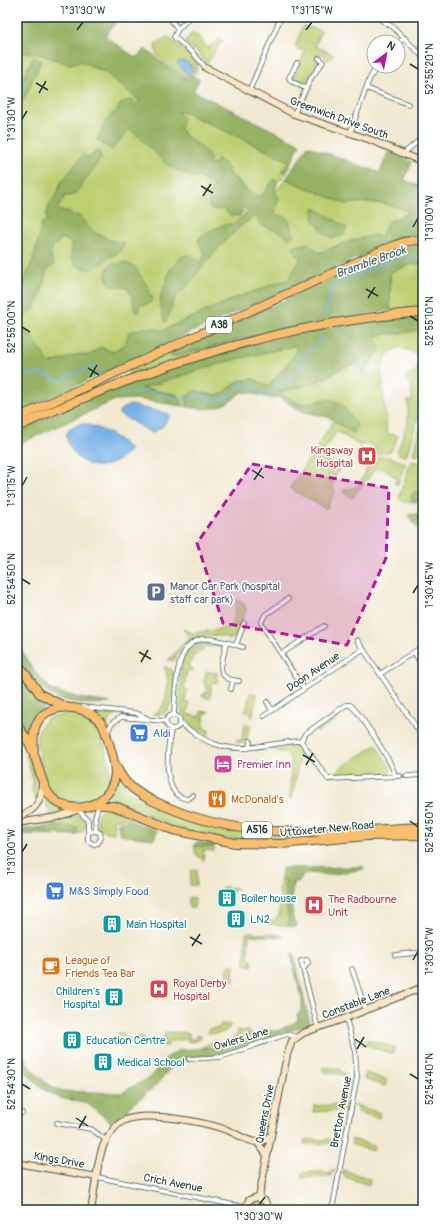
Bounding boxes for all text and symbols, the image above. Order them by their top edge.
text: 1°31'30"W [61,5,106,17]
text: 1°31'15"W [291,5,333,17]
north arrow [366,34,406,74]
text: N [384,38,398,54]
text: 52°55'20"N [424,43,436,95]
street label: Greenwich Drive South [288,94,390,142]
text: 1°31'30"W [6,96,18,141]
text: 1°31'00"W [424,195,436,241]
water label: Bramble Brook [334,242,409,282]
text: 52°55'10"N [424,296,436,346]
text: 52°55'00"N [6,300,18,353]
road number: A38 [206,317,232,333]
place label: Kingsway Hospital [311,444,353,470]
hospital icon: Kingsway Hospital [356,445,378,467]
text: 1°31'15"W [6,465,18,507]
text: 52°54'50"N [6,553,18,605]
text: 1°30'45"W [424,561,436,608]
place label: Manor Car Park (hospital staff car park) [170,580,280,606]
parking icon: Manor Car Park (hospital staff car park) [145,581,167,603]
street label: Doon Avenue [284,649,342,694]
supermarket icon: Aldi [128,722,150,744]
place label: Aldi [153,727,170,740]
hotel icon: Premier Inn [212,753,234,775]
place label: Premier Inn [237,758,291,771]
restaurant icon: McDonald's [206,788,228,810]
place label: McDonald's [231,793,284,806]
text: 52°54'50"N [424,801,436,853]
street label: Uttoxeter New Road [279,818,375,840]
road number: A516 [242,822,272,838]
text: 1°31'00"W [6,829,18,875]
supermarket icon: M&S Simply Food [44,880,66,902]
place label: M&S Simply Food [69,885,149,898]
building icon: Boiler house [216,887,238,909]
place label: Boiler house [241,892,297,905]
place label: The Radbourne Unit [328,893,397,919]
hospital icon: The Radbourne Unit [303,894,325,916]
building icon: LN2 [225,908,247,930]
building icon: Main Hospital [101,913,123,935]
place label: LN2 [250,913,270,926]
place label: Main Hospital [126,918,187,931]
text: 1°30'30"W [424,927,436,975]
place label: League of Friends Tea Bar [65,954,135,980]
cafe icon: League of Friends Tea Bar [40,955,62,977]
place label: Royal Derby Hospital [173,977,227,1003]
hospital icon: Royal Derby Hospital [148,978,170,1000]
street label: Constable Lane [320,984,392,1022]
place label: Children's Hospital [56,985,100,1011]
building icon: Children's Hospital [103,986,125,1008]
street label: Owlers Lane [212,1024,270,1053]
building icon: Education Centre [61,1029,83,1051]
place label: Education Centre [86,1034,166,1047]
building icon: Medical School [92,1051,114,1073]
text: 52°54'40"N [424,1053,436,1105]
place label: Medical School [117,1056,185,1069]
text: 52°54'30"N [6,1058,18,1110]
street label: Bretton Avenue [328,1075,354,1149]
street label: Queens Drive [253,1083,277,1145]
street label: Kings Drive [33,1149,86,1171]
street label: Crich Avenue [142,1171,204,1195]
text: 1°30'30"W [235,1211,283,1223]

